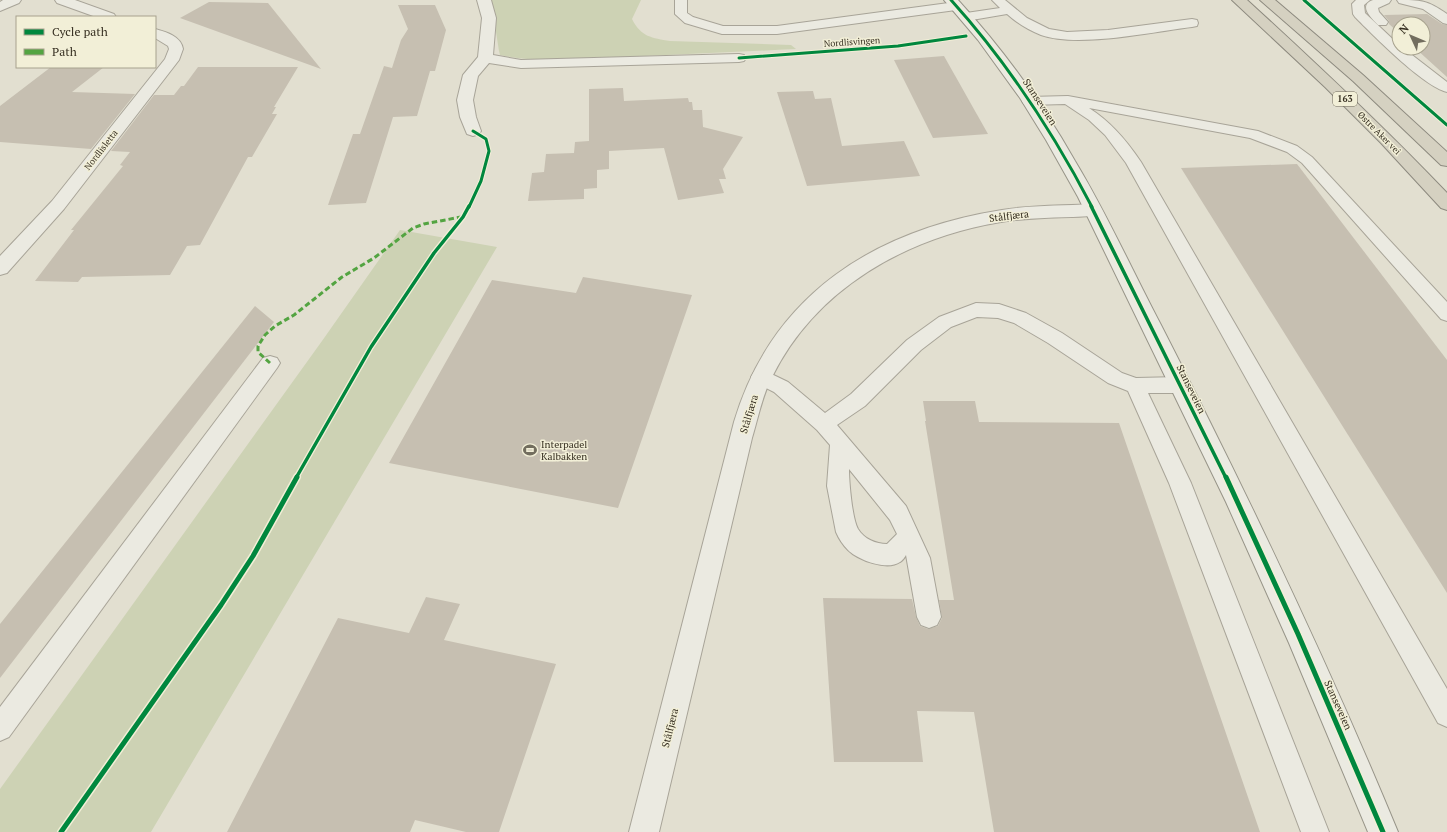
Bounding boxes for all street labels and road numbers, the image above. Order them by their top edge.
street label: Nordlisvingen [823,34,881,50]
street label: Stanseveien [1020,76,1060,128]
road number: 163 [1333,92,1357,106]
street label: Østre Aker vei [1355,109,1403,157]
street label: Nordlisletta [82,127,121,173]
street label: Stålfjæra [988,207,1030,225]
street label: Stanseveien [1174,362,1209,416]
street label: Stålfjæra [737,393,761,435]
street label: Stanseveien [1321,678,1355,732]
street label: Stålfjæra [659,707,681,749]

